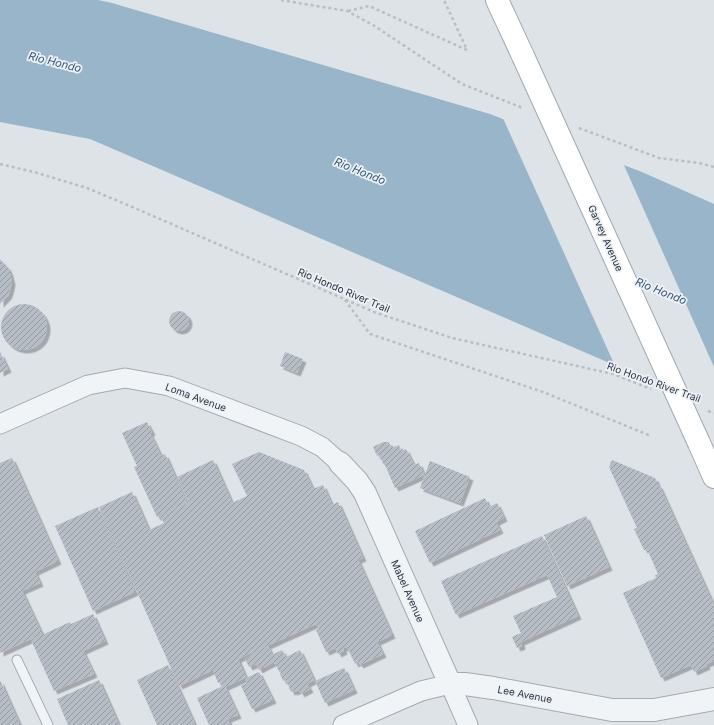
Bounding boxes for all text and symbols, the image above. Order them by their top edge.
water label: Rio Hondo [27,49,83,75]
water label: Rio Hondo [332,154,388,188]
street label: Garvey Avenue [586,203,626,273]
street label: Rio Hondo River Trail [296,265,392,315]
water label: Rio Hondo [633,274,689,308]
street label: Rio Hondo River Trail [606,359,702,405]
street label: Loma Avenue [164,380,228,414]
street label: Mabel Avenue [389,558,427,624]
street label: Lee Avenue [497,683,553,705]

